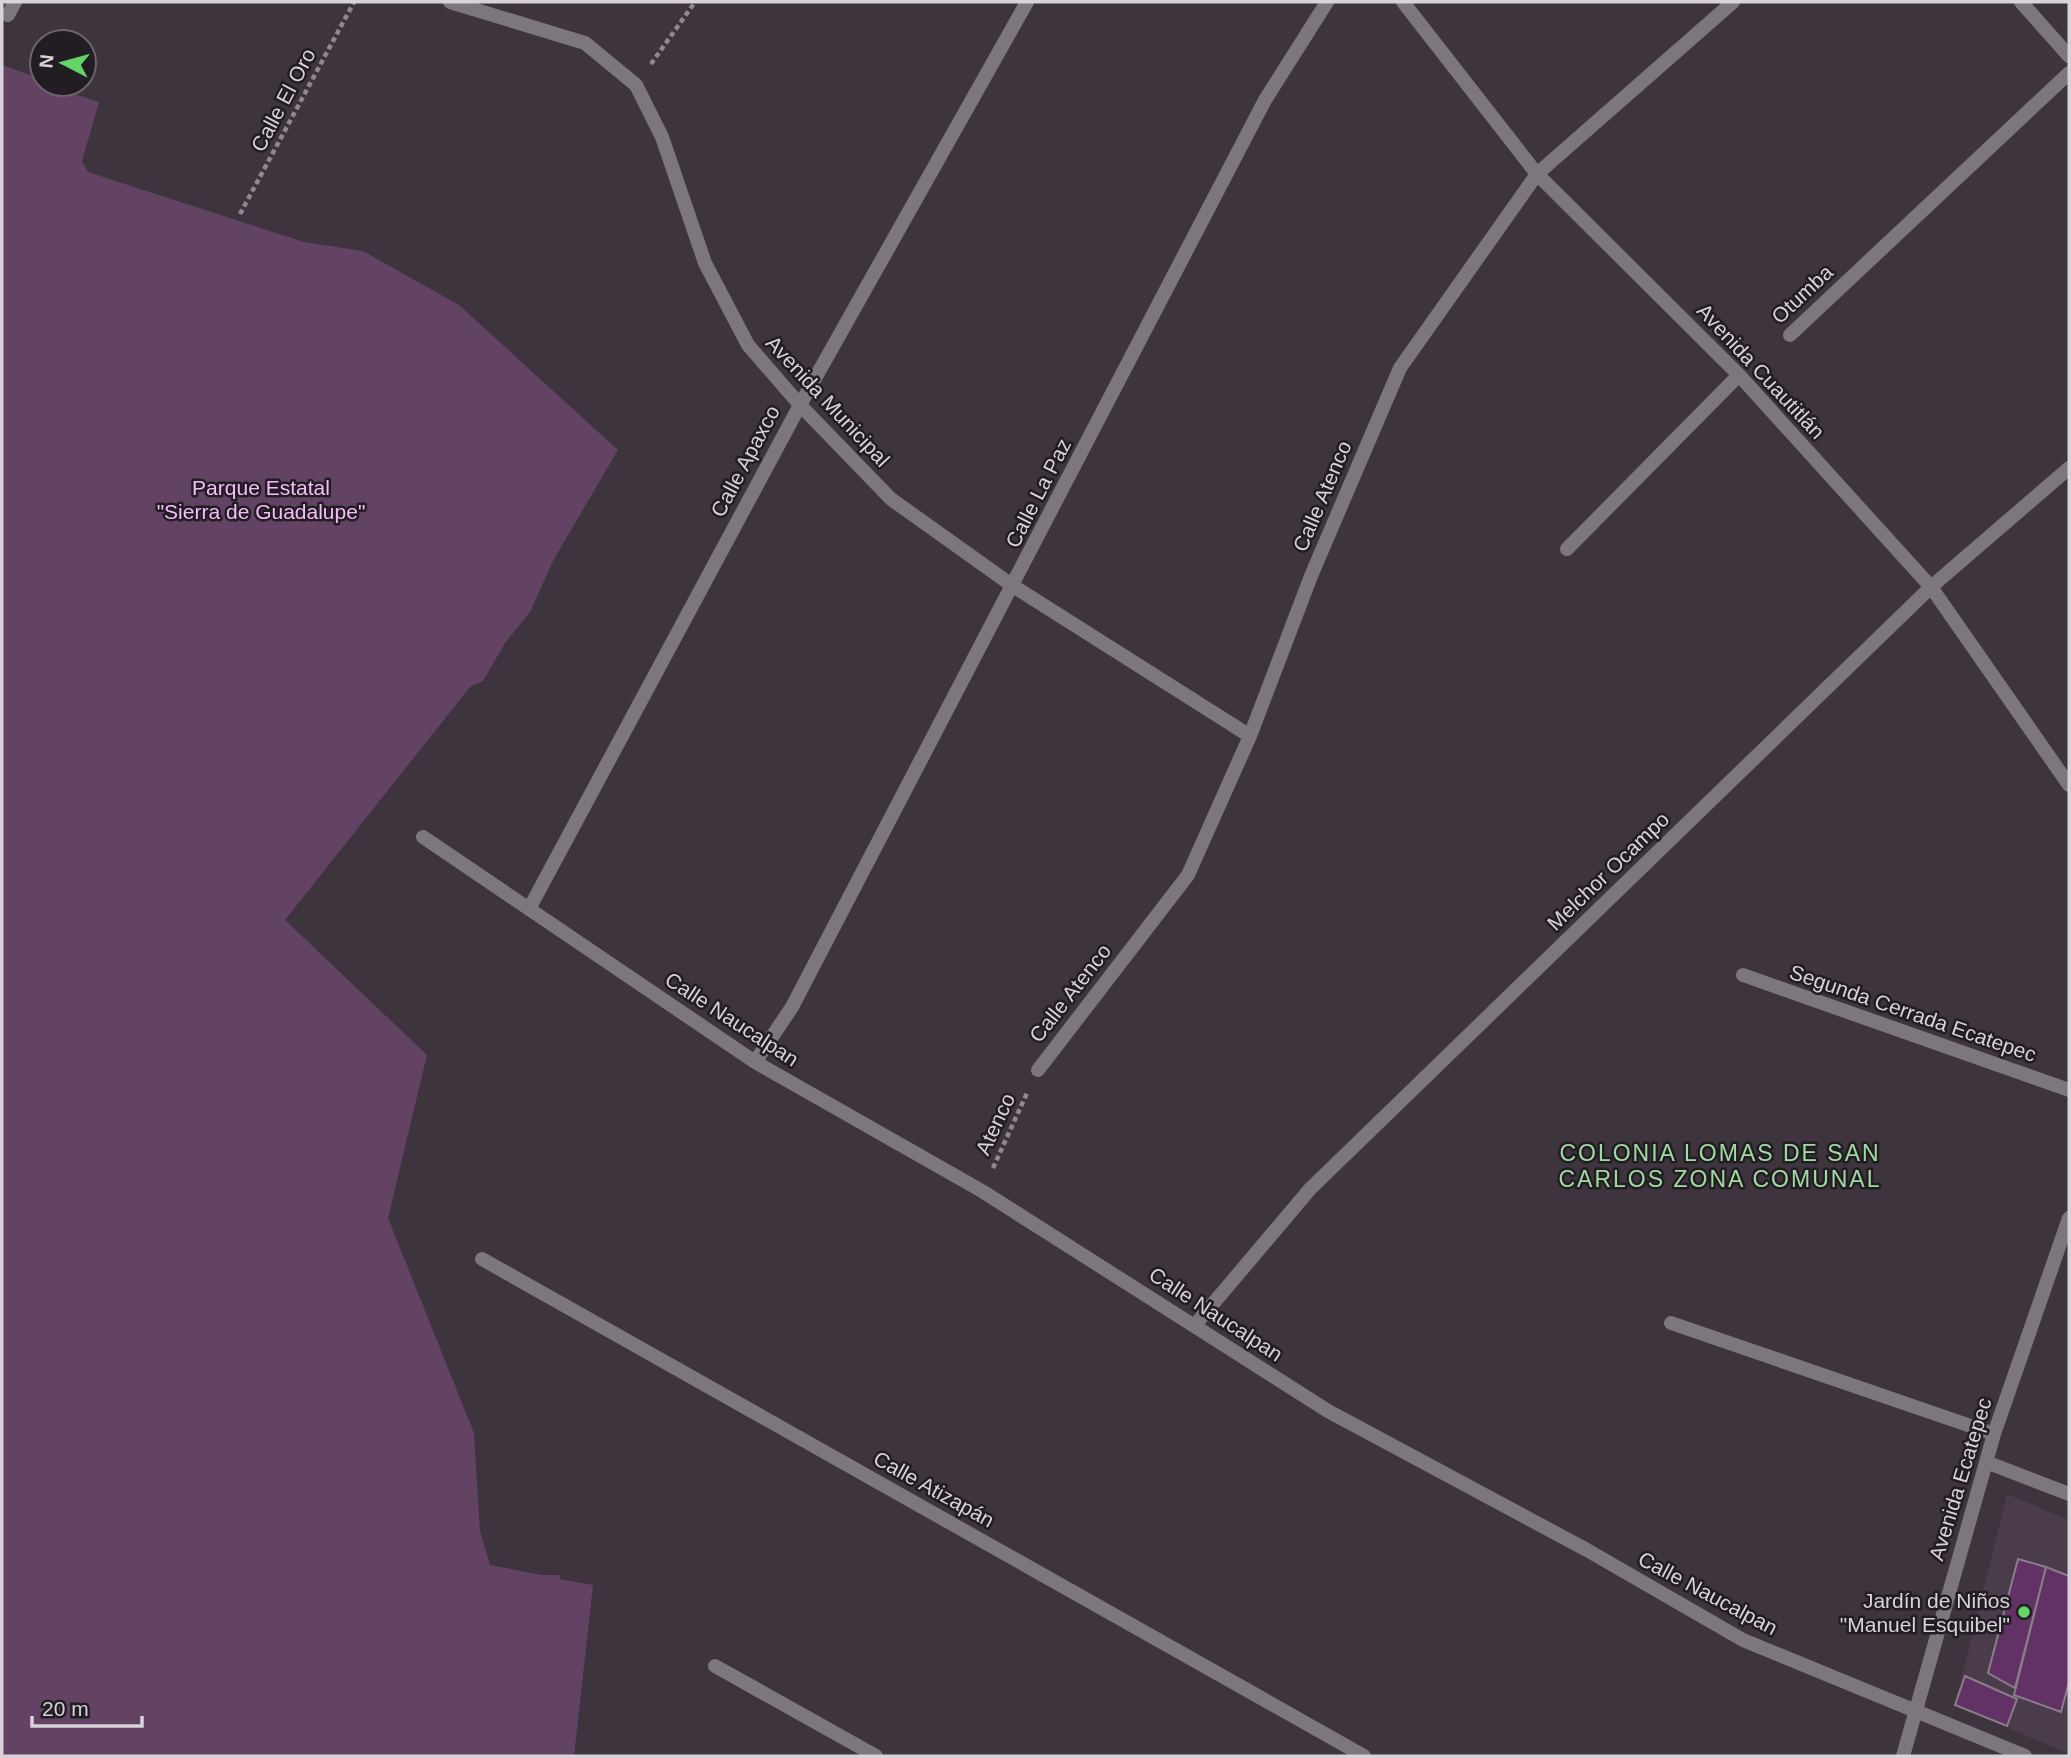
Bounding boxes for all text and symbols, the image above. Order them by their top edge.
north arrow [28,28,98,98]
street label: Calle El Oro [246,45,320,155]
text: N [35,53,58,69]
street label: Otumba [1767,260,1837,328]
street label: Avenida Cuautitlán [1693,299,1829,443]
street label: Avenida Municipal [762,331,894,471]
street label: Calle Apaxco [706,401,784,521]
street label: Calle La Paz [1001,435,1075,551]
street label: Calle Atenco [1288,437,1356,555]
park label: Parque Estatal "Sierra de Guadalupe" [157,476,365,523]
street label: Melchor Ocampo [1543,807,1673,935]
street label: Calle Atenco [1025,939,1115,1047]
street label: Segunda Cerrada Ecatepec [1787,960,2039,1066]
street label: Calle Naucalpan [661,967,803,1071]
street label: Atenco [971,1090,1019,1158]
district label: COLONIA LOMAS DE SAN CARLOS ZONA COMUNAL [1559,1140,1882,1192]
street label: Calle Naucalpan [1145,1262,1287,1366]
street label: Avenida Ecatepec [1924,1395,1996,1563]
street label: Calle Atizapán [870,1446,998,1532]
street label: Calle Naucalpan [1635,1547,1781,1639]
place label: Jardín de Niños "Manuel Esquibel" [1840,1589,2010,1636]
marker: Jardín de Niños "Manuel Esquibel" [2016,1604,2032,1620]
scale bar [32,1684,142,1728]
text: 20 m [42,1697,89,1720]

